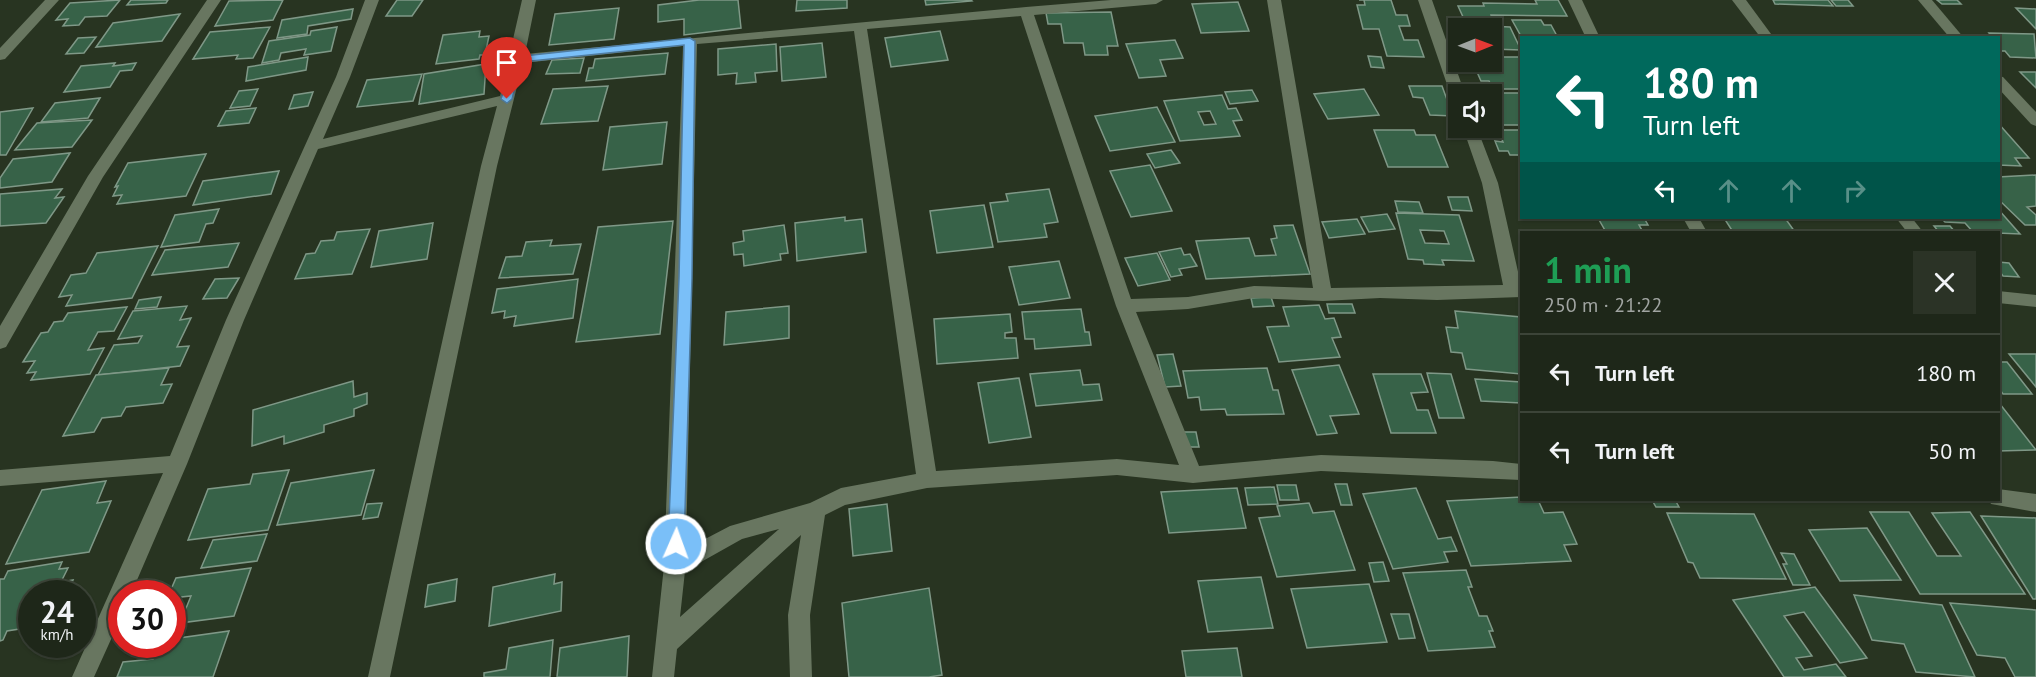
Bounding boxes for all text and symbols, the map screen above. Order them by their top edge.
north arrow [1448,18,1502,72]
map controls [1448,18,1502,138]
pin [481,37,532,99]
icon: arrive [490,46,523,79]
text: 180 m [1643,55,1759,110]
icon: left [1544,60,1622,138]
button: sound [1448,84,1502,138]
text: Turn left [1643,108,1740,142]
icon: left [1649,174,1682,207]
icon: ahead [1712,174,1745,207]
icon: ahead [1775,174,1808,207]
icon: right [1838,174,1871,207]
text: 1 min [1544,246,1632,293]
button: close [1913,251,1976,314]
text: 250 m · 21:22 [1544,292,1662,318]
icon: left [1544,357,1577,390]
text: Turn left [1595,359,1675,387]
text: 180 m [1916,359,1976,387]
icon: left [1544,435,1577,468]
text: Turn left [1595,437,1675,465]
text: 50 m [1928,437,1976,465]
position arrow [644,512,708,576]
speed limit sign: 30 [108,580,186,658]
text: 24 [40,592,74,631]
text: km/h [41,625,73,644]

